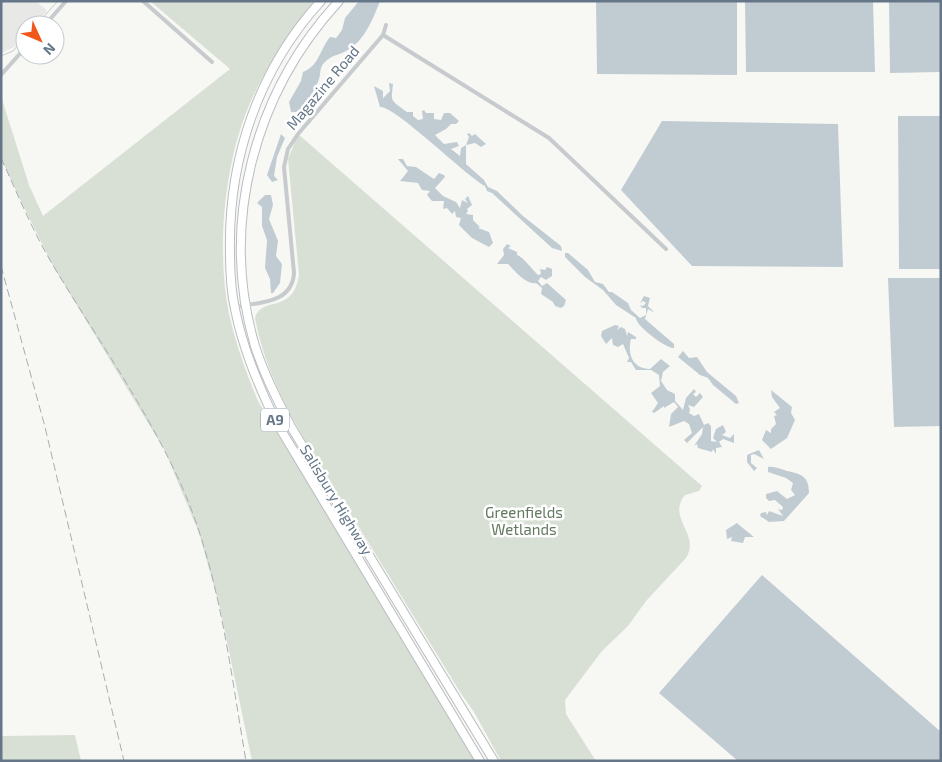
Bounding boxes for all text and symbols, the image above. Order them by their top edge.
north arrow [15,15,65,65]
text: N [40,40,59,59]
street label: Magazine Road [282,42,363,133]
road number: A9 [261,408,289,432]
street label: Salisbury Highway [297,441,377,558]
park label: Greenfields Wetlands [485,503,563,538]

